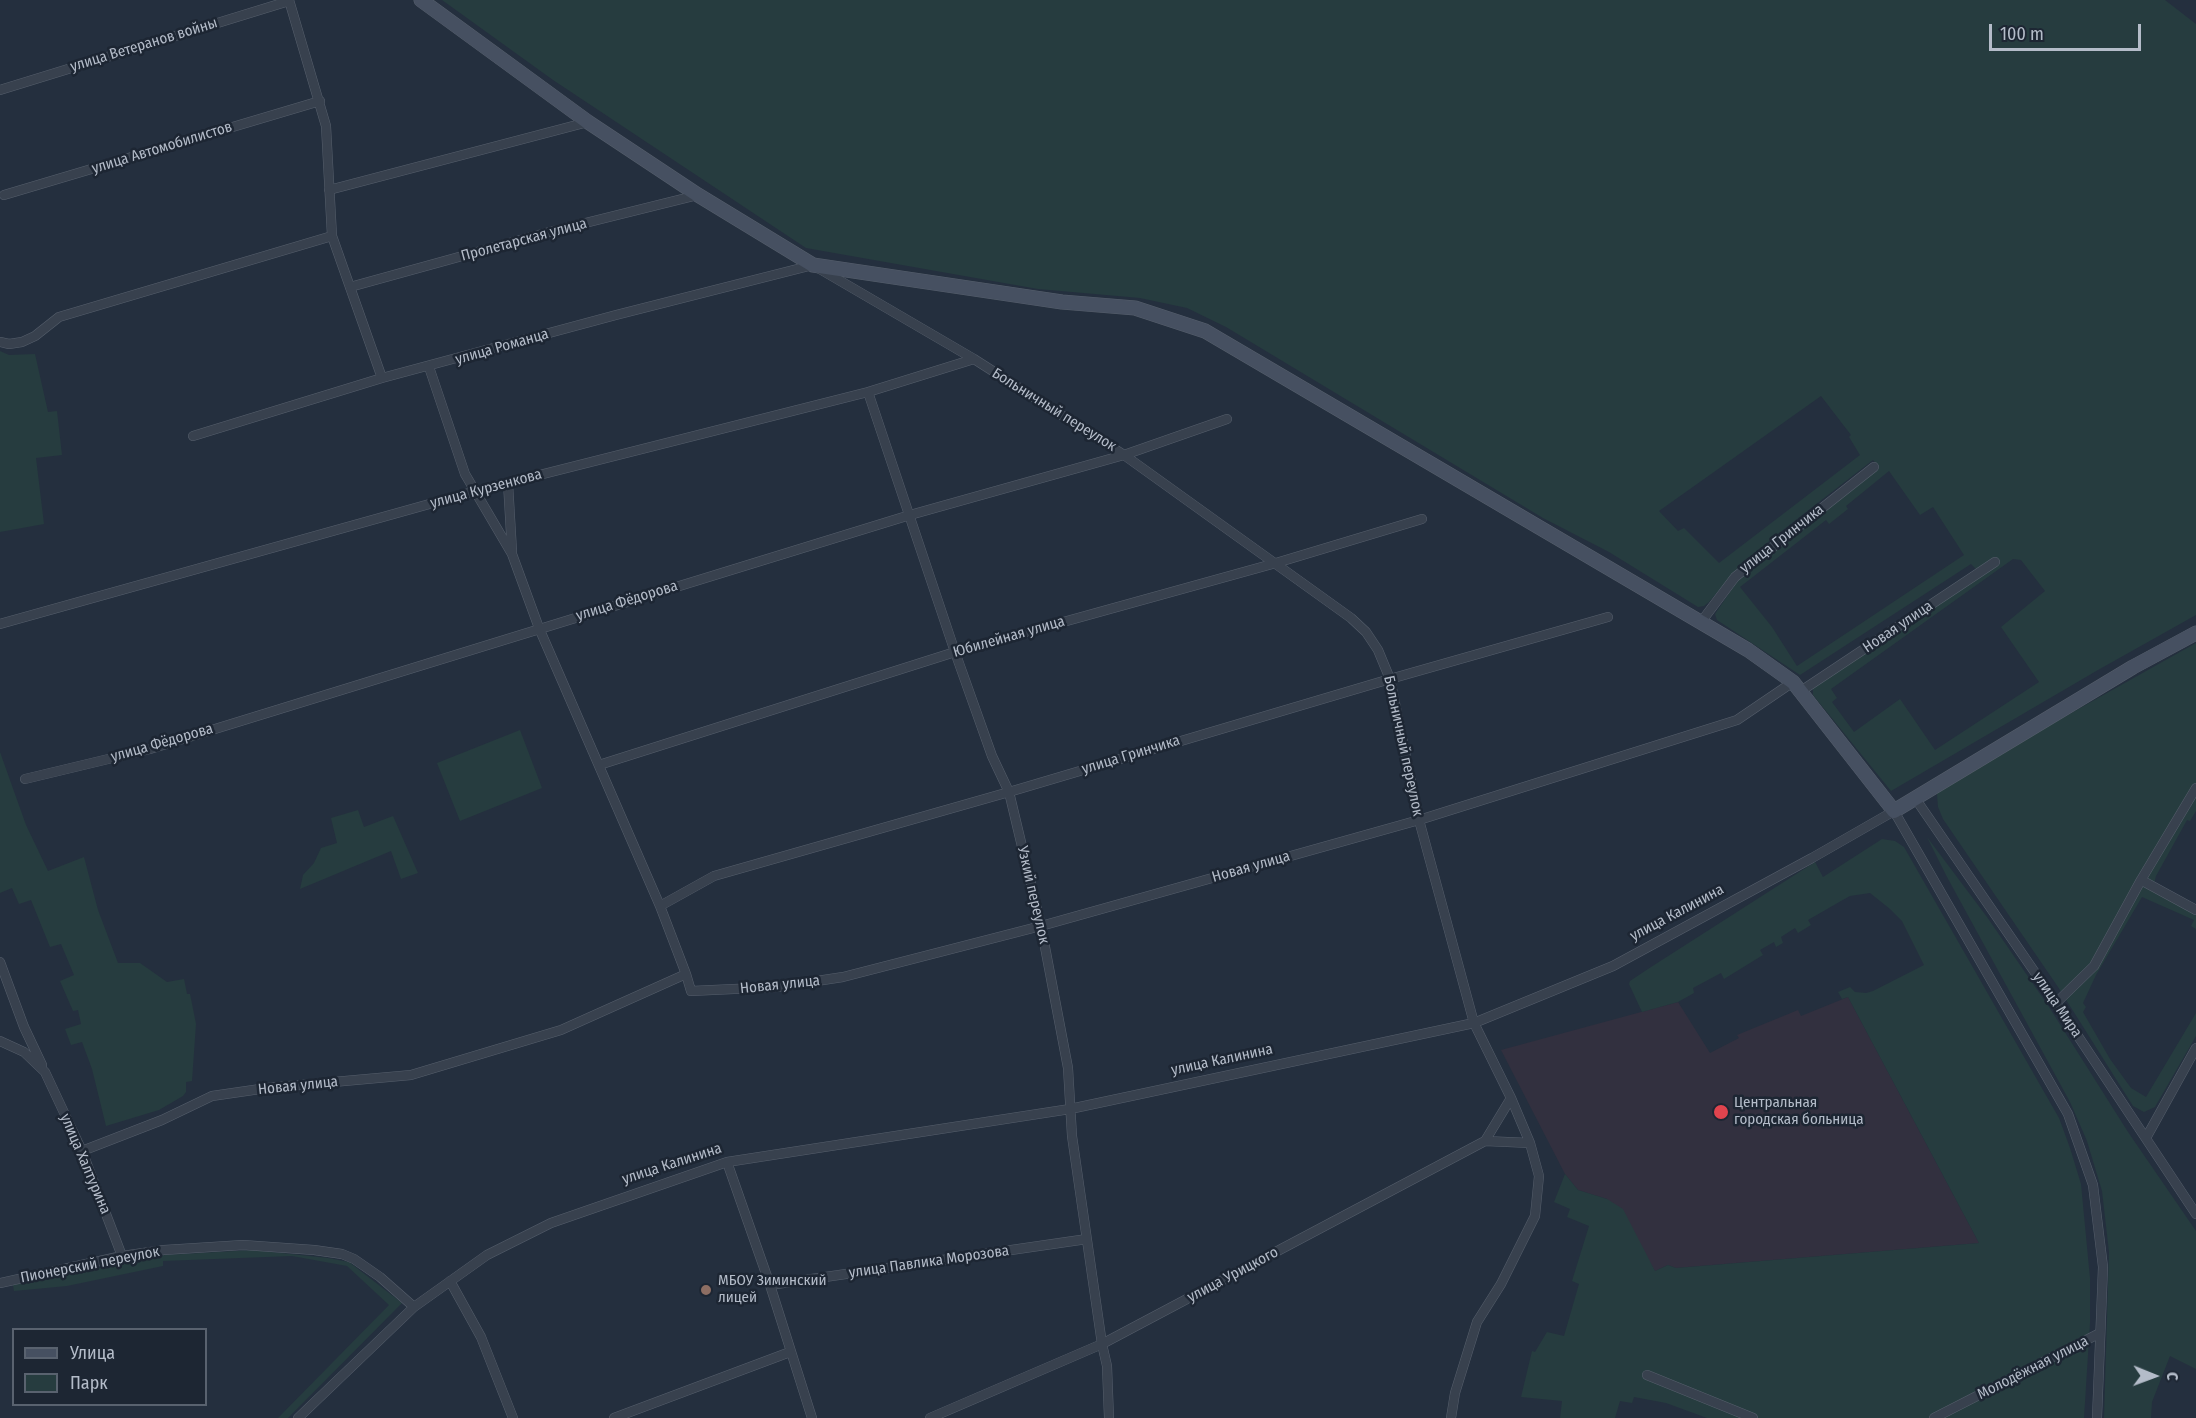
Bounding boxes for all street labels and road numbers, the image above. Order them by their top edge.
street label: улица Ветеранов войны [68,14,220,76]
street label: улица Автомобилистов [90,118,234,178]
street label: Пролетарская улица [459,215,589,265]
street label: улица Романца [453,325,551,369]
street label: Больничный переулок [989,364,1119,456]
street label: улица Курзенкова [428,465,544,513]
street label: улица Гринчика [1736,501,1828,577]
street label: улица Фёдорова [574,577,680,625]
street label: Новая улица [1860,597,1936,657]
street label: Юбилейная улица [951,612,1067,662]
street label: Больничный переулок [1379,674,1427,818]
street label: улица Фёдорова [109,720,215,766]
street label: улица Гринчика [1080,732,1182,778]
street label: Узкий переулок [1013,844,1053,946]
street label: Новая улица [1210,847,1292,887]
street label: улица Калинина [1627,881,1727,945]
street label: улица Мира [2029,969,2085,1041]
street label: Новая улица [739,972,821,998]
street label: улица Калинина [1170,1040,1274,1080]
street label: Новая улица [257,1073,339,1099]
street label: улица Халтурина [56,1111,114,1217]
street label: улица Калинина [620,1139,724,1189]
street label: улица Павлика Морозова [848,1242,1010,1282]
street label: Пионерский переулок [19,1243,161,1287]
street label: улица Урицкого [1184,1243,1282,1307]
street label: Молодёжная улица [1974,1332,2092,1404]

